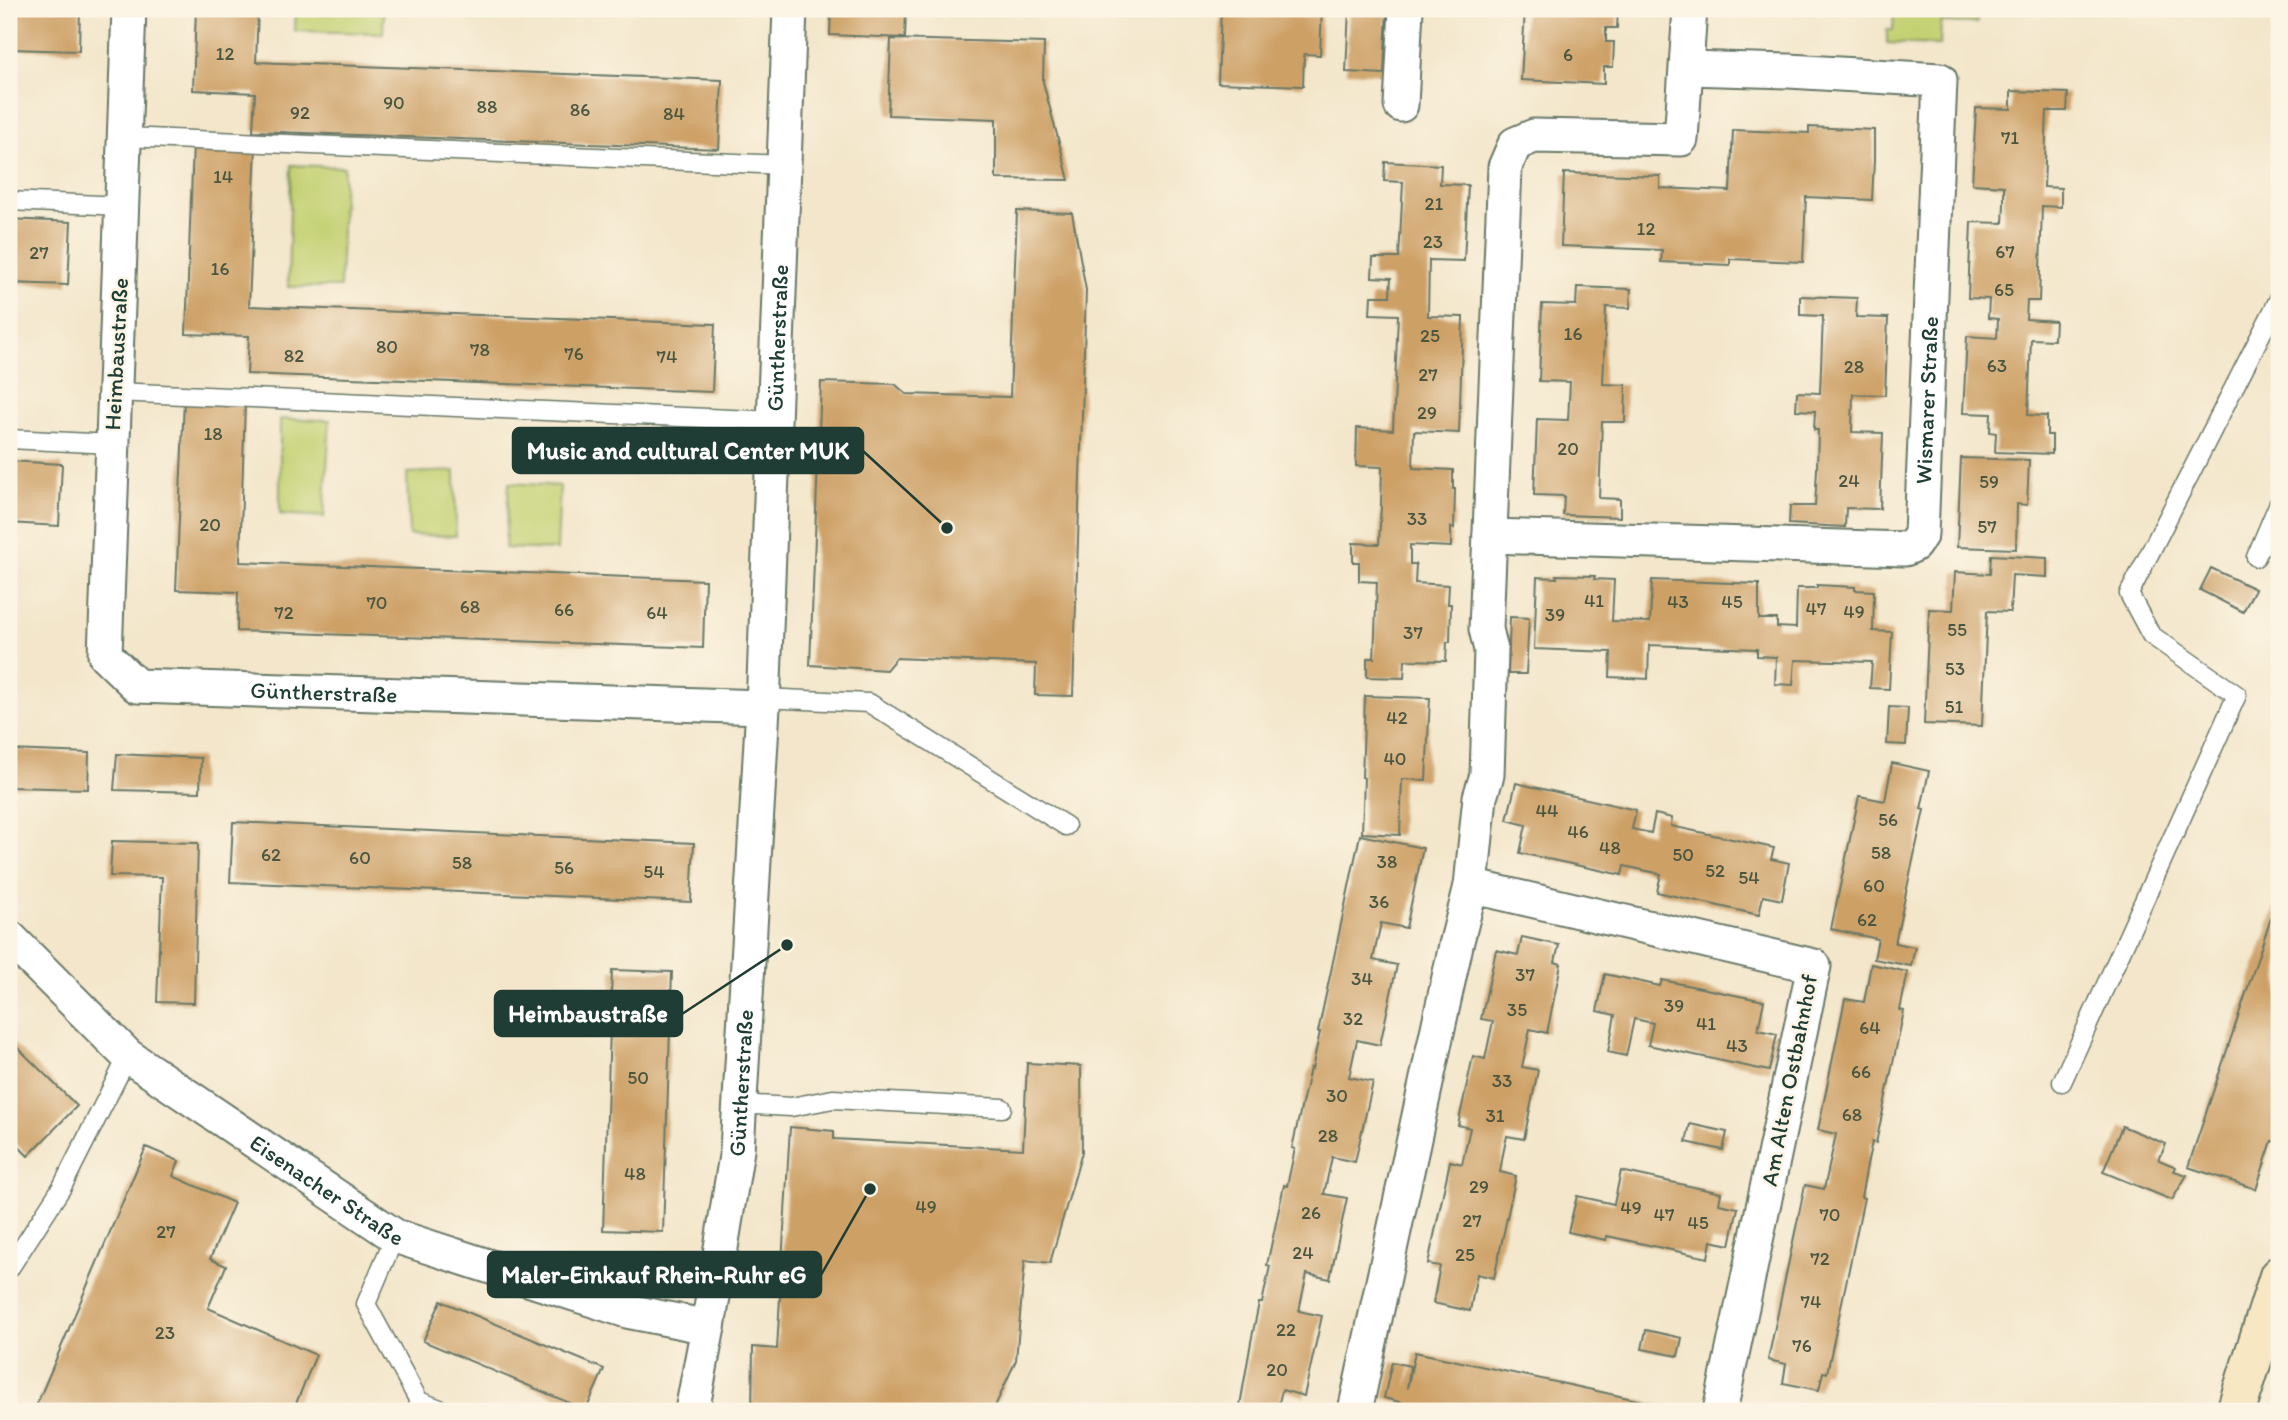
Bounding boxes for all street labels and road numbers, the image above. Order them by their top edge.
street label: Güntherstraße [760,264,794,412]
street label: Heimbaustraße [98,277,134,431]
street label: Wismarer Straße [1909,316,1944,485]
street label: Güntherstraße [250,676,398,709]
street label: Am Alten Ostbahnhof [1755,971,1823,1188]
street label: Güntherstraße [723,1009,759,1157]
street label: Eisenacher Straße [245,1128,406,1252]

